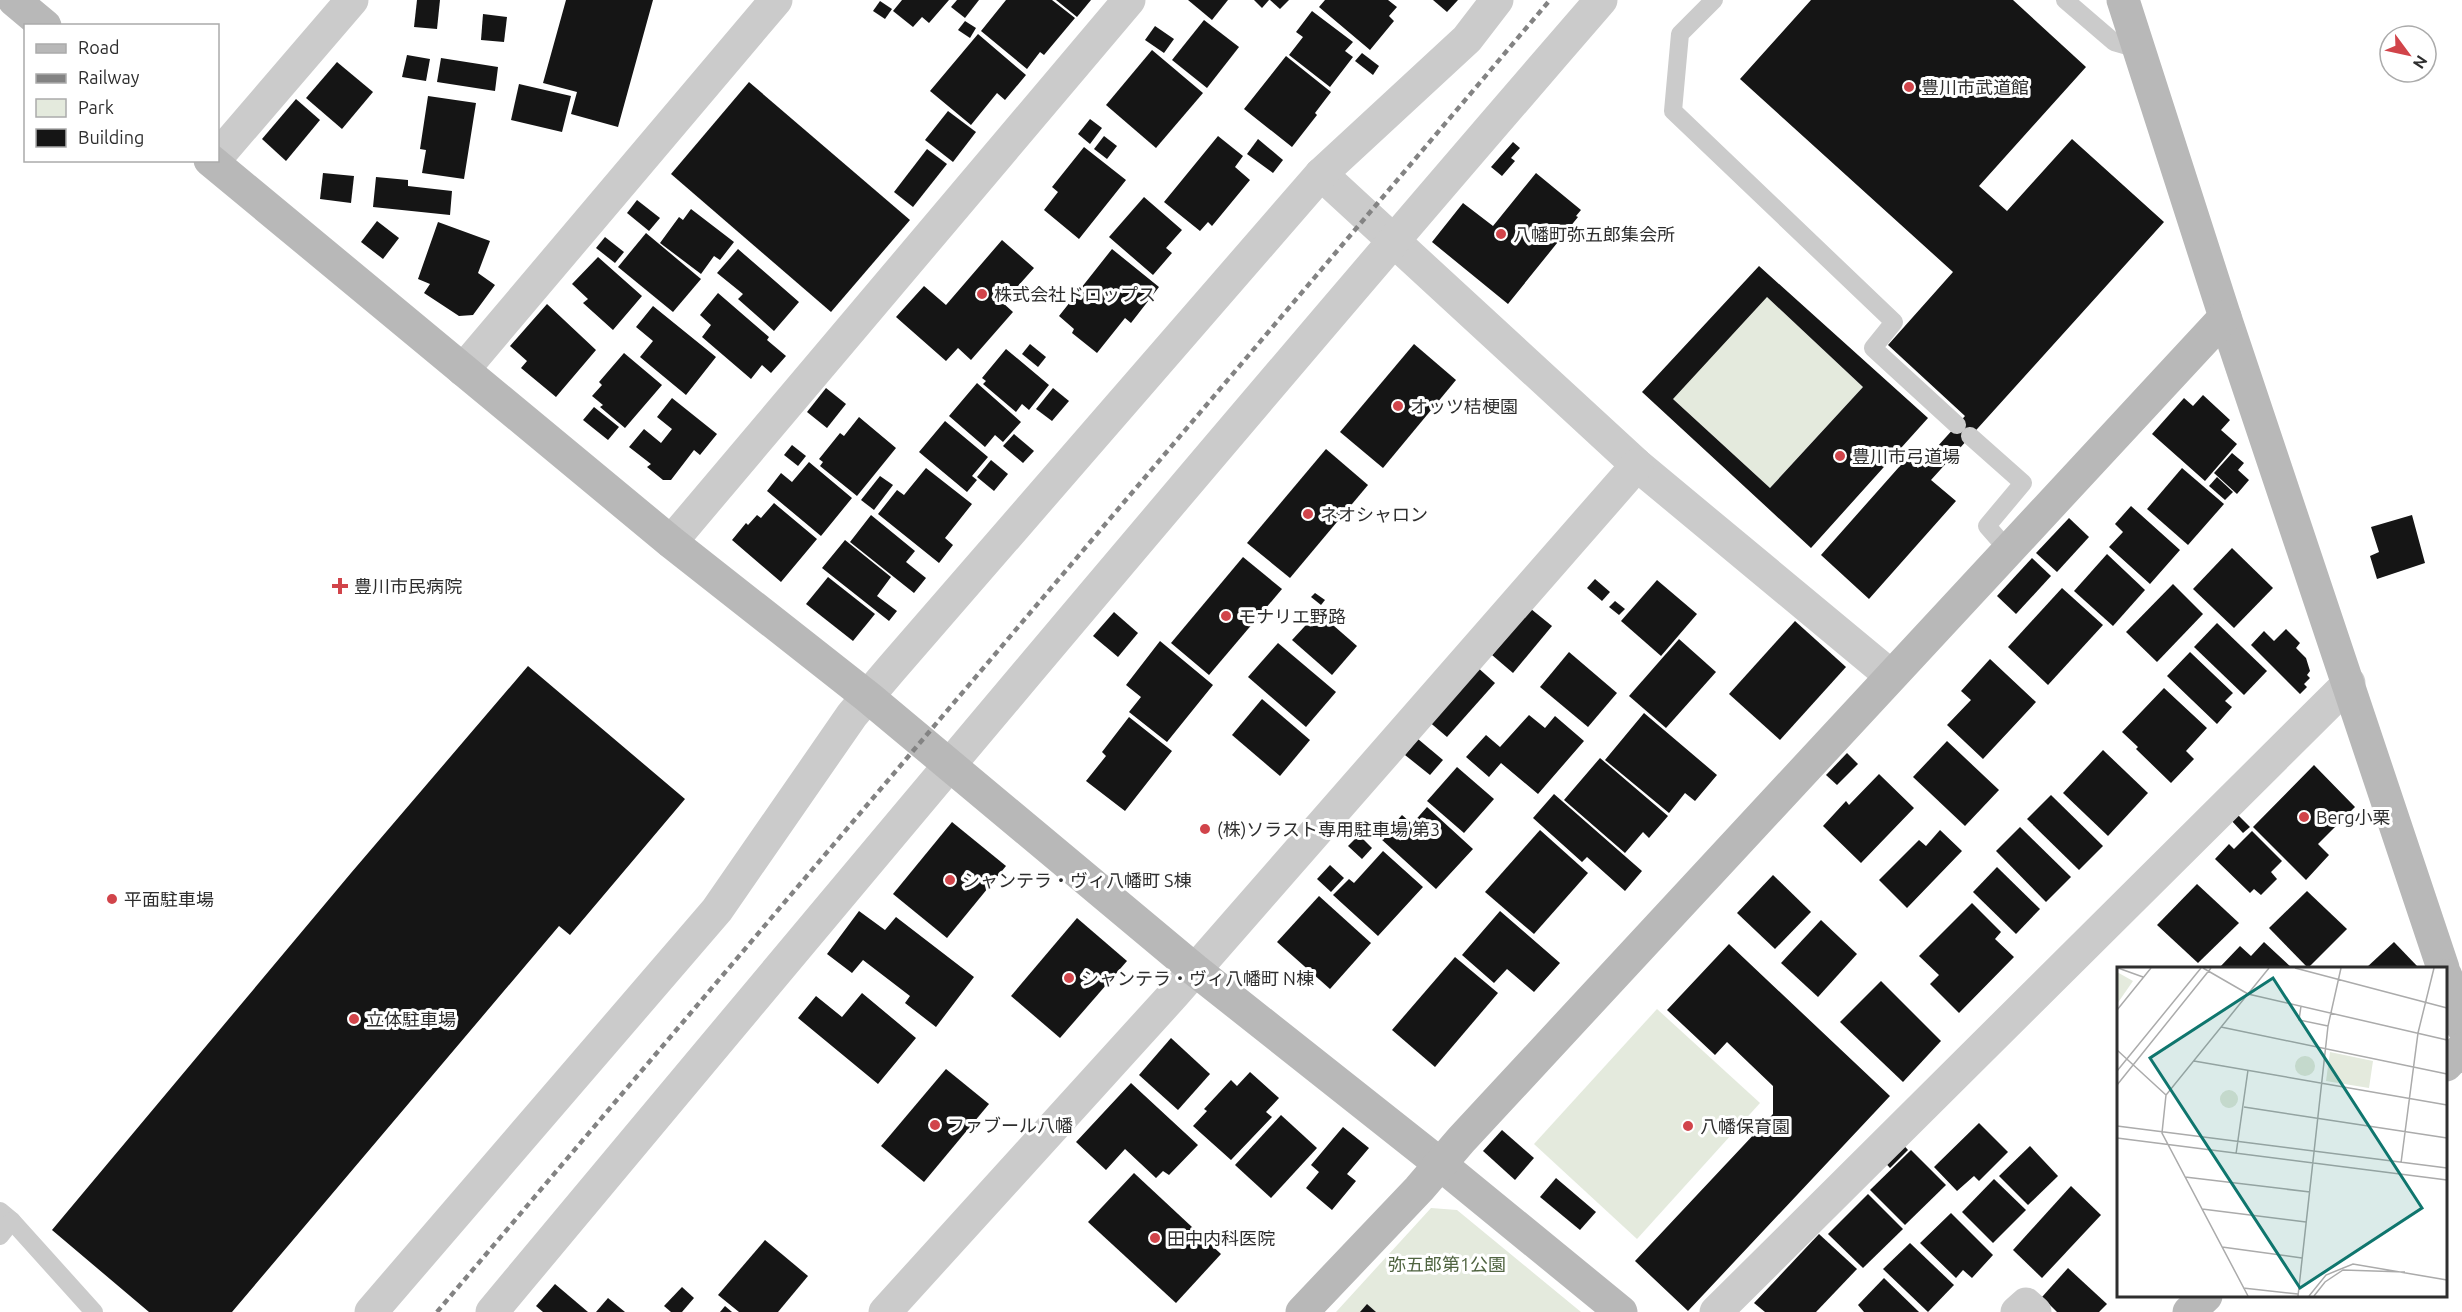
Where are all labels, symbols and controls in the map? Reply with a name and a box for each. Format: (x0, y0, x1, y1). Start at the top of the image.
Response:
legend (24, 24, 219, 162)
north arrow (2378, 24, 2438, 84)
text: Road (78, 37, 120, 57)
text: N (2410, 52, 2431, 72)
text: Railway (78, 67, 140, 87)
place label: 豊川市武道館 (1921, 77, 2029, 97)
marker: 豊川市武道館 (1902, 80, 1916, 94)
text: Park (78, 97, 114, 117)
text: Building (78, 127, 144, 147)
place label: 八幡町弥五郎集会所 (1513, 224, 1675, 244)
marker: 八幡町弥五郎集会所 (1494, 227, 1508, 241)
place label: 株式会社ドロップス (994, 284, 1156, 304)
marker: 株式会社ドロップス (975, 287, 989, 301)
place label: オッツ桔梗園 (1410, 396, 1518, 416)
marker: オッツ桔梗園 (1391, 399, 1405, 413)
place label: 豊川市弓道場 (1852, 446, 1960, 466)
marker: 豊川市弓道場 (1833, 449, 1847, 463)
place label: ネオシャロン (1320, 504, 1428, 524)
marker: ネオシャロン (1301, 507, 1315, 521)
place label: 豊川市民病院 (354, 576, 462, 596)
marker: 豊川市民病院 (331, 577, 349, 595)
place label: モナリエ野路 (1238, 606, 1346, 626)
marker: モナリエ野路 (1219, 609, 1233, 623)
place label: Berg小栗 (2316, 807, 2391, 827)
marker: Berg小栗 (2297, 810, 2311, 824)
place label: (株)ソラスト専用駐車場 第3 (1217, 819, 1440, 840)
marker: (株)ソラスト専用駐車場 第3 (1198, 822, 1212, 836)
place label: シャンテラ・ヴィ八幡町 S棟 (962, 870, 1192, 890)
marker: シャンテラ・ヴィ八幡町 S棟 (943, 873, 957, 887)
place label: 平面駐車場 (124, 889, 214, 909)
marker: 平面駐車場 (105, 892, 119, 906)
inset map (2117, 967, 2447, 1297)
place label: シャンテラ・ヴィ八幡町 N棟 (1081, 968, 1314, 988)
marker: シャンテラ・ヴィ八幡町 N棟 (1062, 971, 1076, 985)
place label: 立体駐車場 (366, 1009, 456, 1029)
marker: 立体駐車場 (347, 1012, 361, 1026)
place label: ファブール八幡 (947, 1115, 1073, 1135)
place label: 八幡保育園 (1700, 1116, 1790, 1136)
marker: ファブール八幡 (928, 1118, 942, 1132)
marker: 八幡保育園 (1681, 1119, 1695, 1133)
place label: 田中内科医院 (1167, 1228, 1275, 1248)
marker: 田中内科医院 (1148, 1231, 1162, 1245)
park label: 弥五郎第1公園 (1388, 1254, 1506, 1274)

